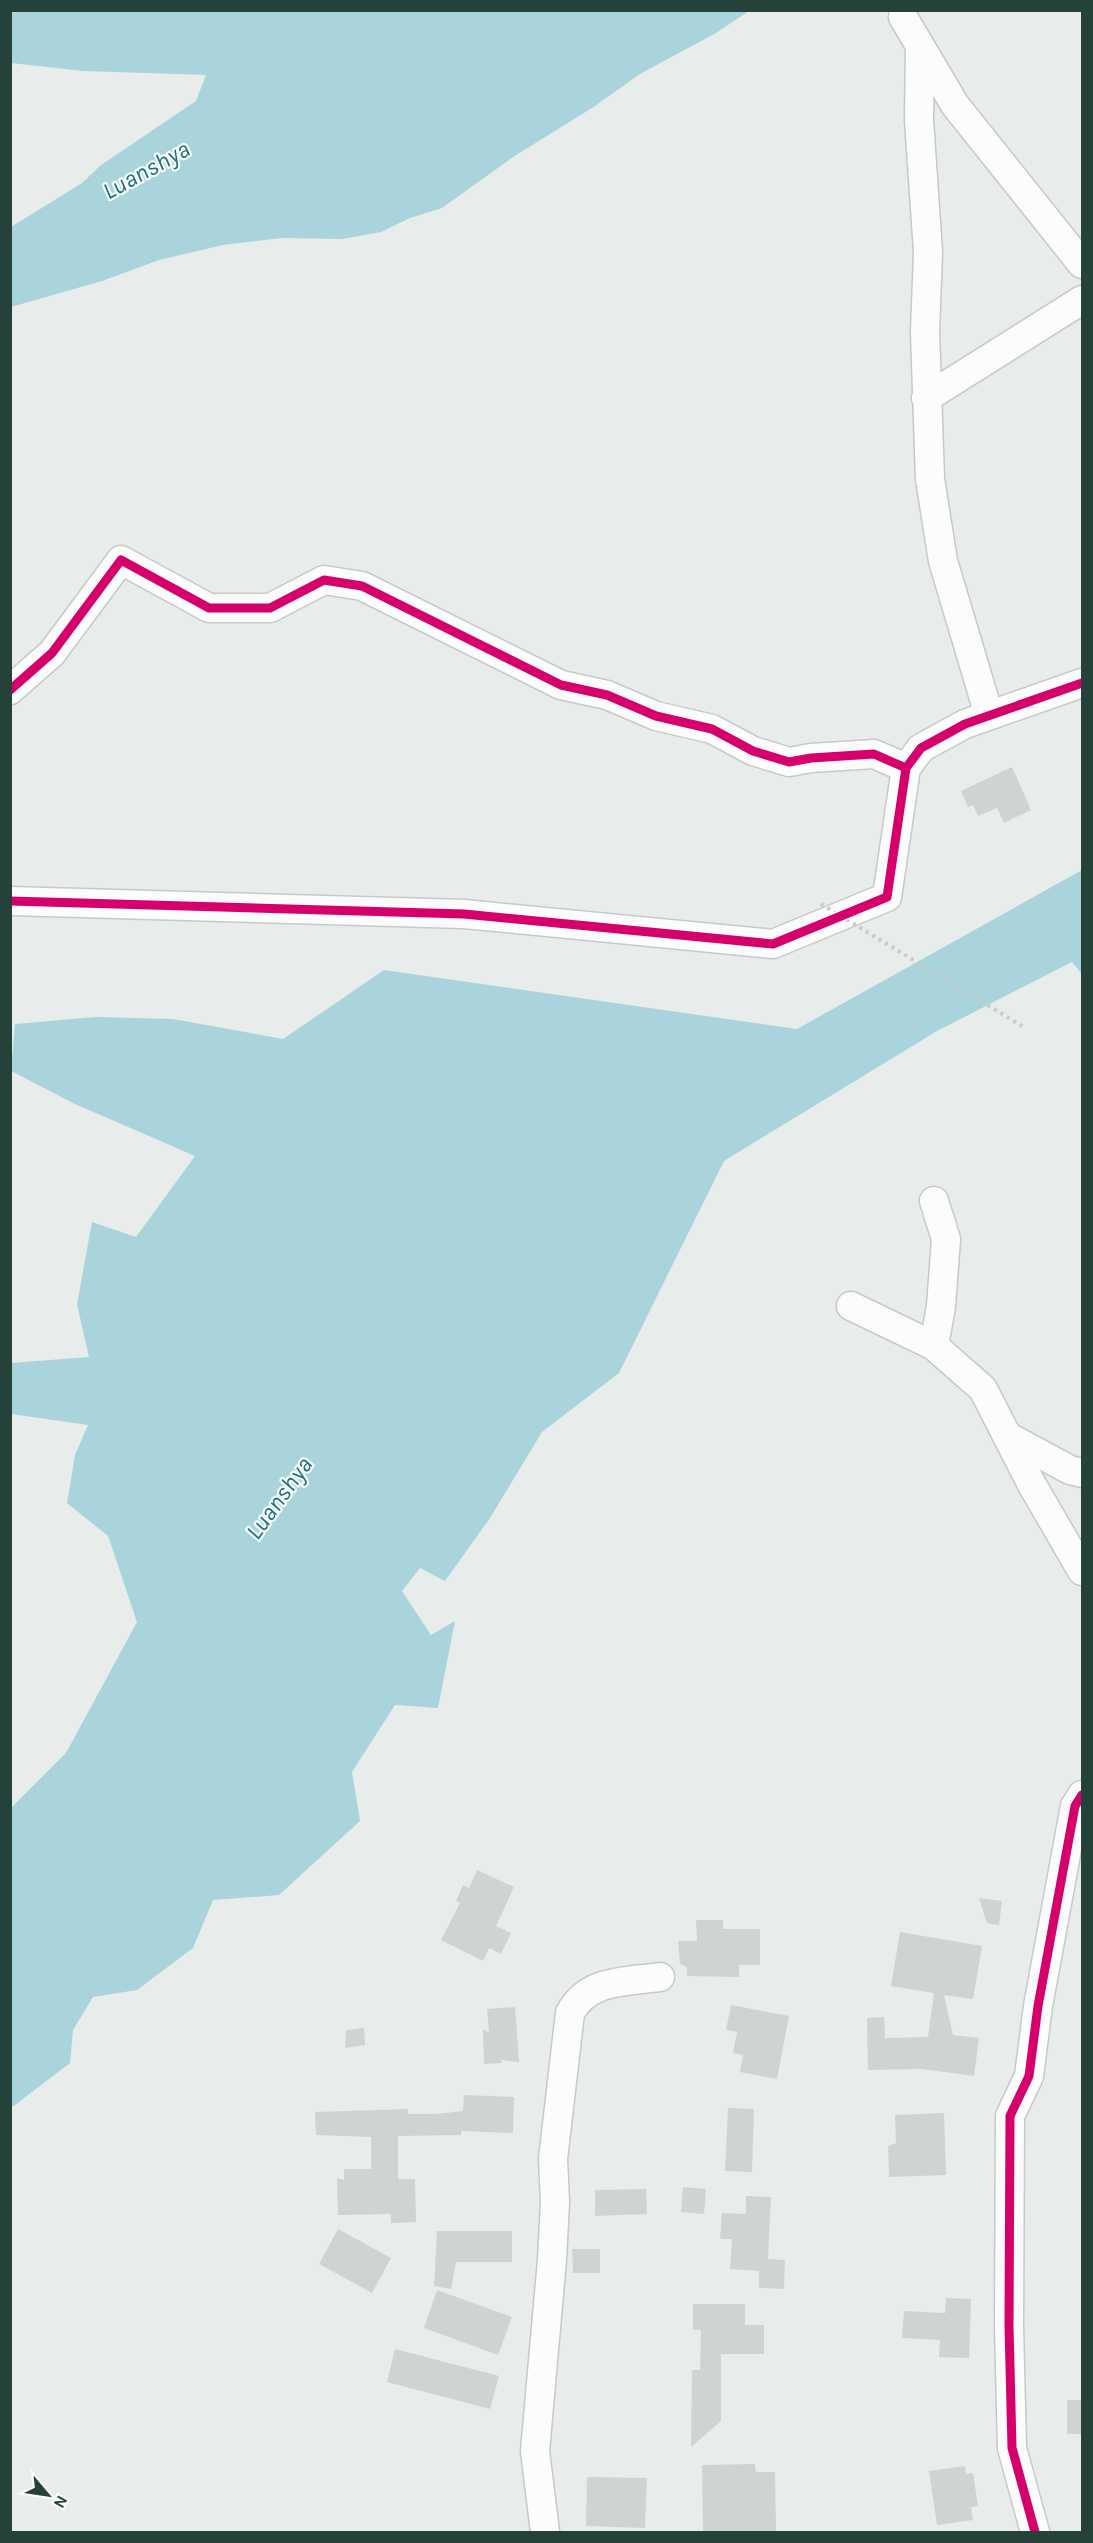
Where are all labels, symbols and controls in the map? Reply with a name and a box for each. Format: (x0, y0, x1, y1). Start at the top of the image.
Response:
water label: Luanshya (98, 135, 194, 205)
water label: Luanshya (240, 1451, 318, 1545)
north arrow (18, 2465, 78, 2525)
text: N (50, 2492, 72, 2512)

